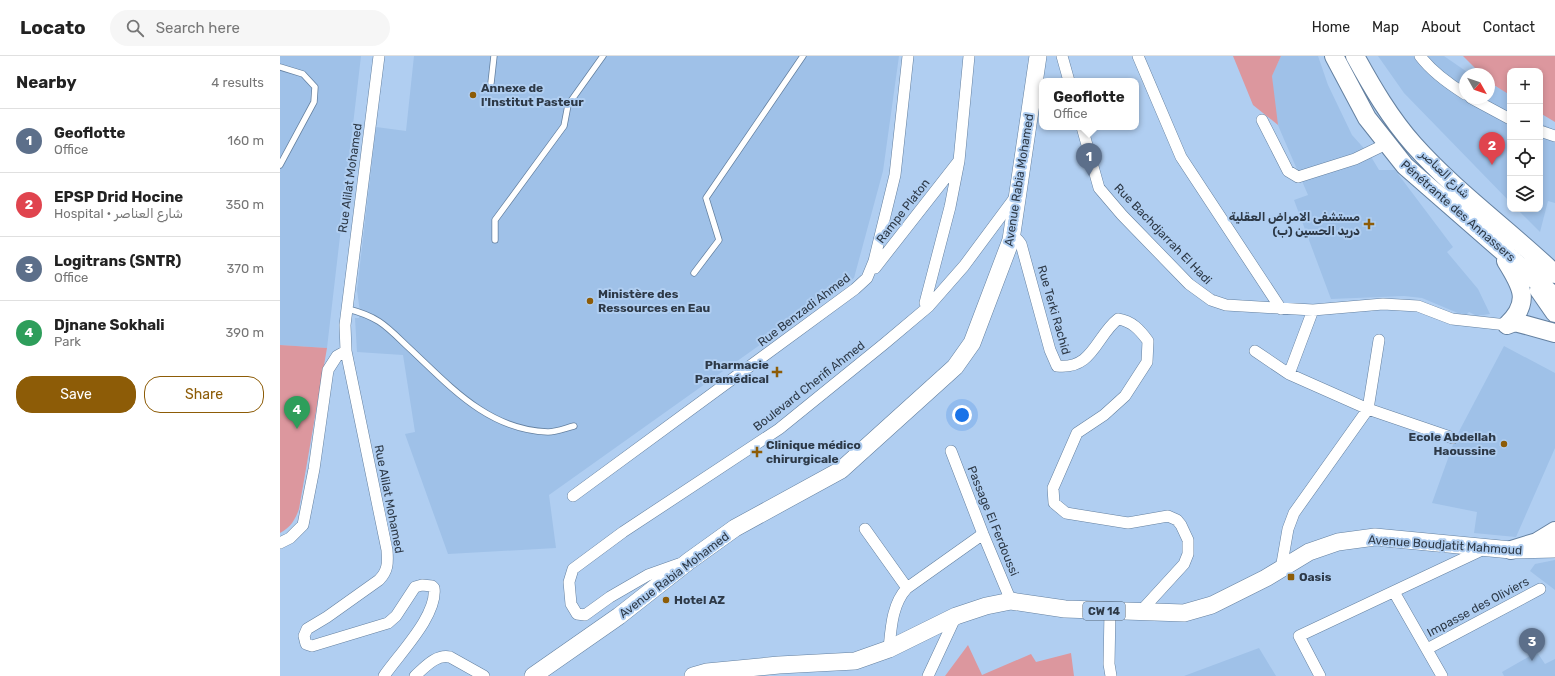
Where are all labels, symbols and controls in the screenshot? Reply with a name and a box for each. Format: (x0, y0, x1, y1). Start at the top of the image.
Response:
search box (110, 10, 390, 46)
text: Locato (20, 16, 86, 39)
icon: search (124, 17, 146, 39)
text: Search here (156, 19, 240, 37)
text: Home (1312, 19, 1350, 36)
text: Map (1372, 19, 1399, 36)
text: About (1421, 19, 1461, 36)
text: Contact (1483, 19, 1535, 36)
north arrow (1459, 68, 1495, 104)
map controls (1507, 68, 1543, 212)
button: + (1507, 68, 1543, 104)
text: Nearby (16, 72, 77, 92)
text: 4 results (211, 75, 264, 90)
popup (1039, 78, 1139, 130)
place label: Annexe de l'Institut Pasteur (481, 81, 584, 109)
text: Geoflotte (1053, 88, 1125, 106)
marker: Annexe de l'Institut Pasteur (468, 90, 478, 100)
button: − (1507, 104, 1543, 140)
text: Office (1053, 106, 1088, 121)
street label: Avenue Rabia Mohamed (1002, 113, 1036, 247)
street label: Rue Alilat Mohamed (335, 122, 365, 234)
text: Geoflotte (54, 124, 125, 142)
pin: 2 (1479, 132, 1505, 165)
text: 1 (26, 133, 32, 148)
text: 160 m (228, 133, 264, 148)
button: locate (1507, 140, 1543, 176)
text: Office (54, 142, 88, 157)
pin: 1 (1076, 143, 1102, 176)
street label: شارع العناصر (1415, 146, 1473, 203)
street label: Pénétrante des Annassers (1398, 157, 1518, 265)
street label: Rampe Platon (873, 176, 933, 246)
button: layers (1507, 176, 1543, 212)
street label: Rue Bachdjarrah El Hadi (1111, 181, 1215, 287)
text: EPSP Drid Hocine (54, 188, 183, 206)
text: 2 (25, 197, 33, 212)
text: 350 m (225, 197, 264, 212)
text: Hospital · شارع العناصر (54, 206, 183, 221)
place label: مستشفى الامراض العقلية دريد الحسين (ب) (1229, 210, 1360, 238)
marker: مستشفى الامراض العقلية دريد الحسين (ب) (1363, 218, 1375, 230)
text: Logitrans (SNTR) (54, 252, 181, 270)
text: 3 (25, 261, 33, 276)
text: 370 m (227, 261, 264, 276)
street label: Rue Terki Rachid (1035, 264, 1073, 356)
text: Office (54, 270, 88, 285)
street label: Rue Benzadi Ahmed (755, 271, 853, 349)
place label: Ministère des Ressources en Eau (598, 287, 710, 315)
marker: Ministère des Ressources en Eau (585, 296, 595, 306)
text: Djnane Sokhali (54, 316, 165, 334)
text: 4 (25, 325, 33, 340)
text: 390 m (225, 325, 264, 340)
text: Park (54, 334, 81, 349)
street label: Boulevard Cherifi Ahmed (750, 338, 868, 434)
place label: Pharmacie Paramédical (695, 358, 769, 386)
marker: Pharmacie Paramédical (772, 367, 782, 377)
button: Save (16, 376, 136, 413)
button: Share (144, 376, 264, 413)
pin: 4 (284, 396, 310, 429)
your location (952, 405, 972, 425)
place label: Ecole Abdellah Haoussine (1409, 430, 1496, 458)
place label: Clinique médico chirurgicale (766, 438, 861, 466)
marker: Ecole Abdellah Haoussine (1499, 439, 1509, 449)
street label: Rue Alilat Mohamed (372, 444, 406, 554)
marker: Clinique médico chirurgicale (751, 446, 763, 458)
street label: Passage El Ferdoussi (965, 464, 1022, 578)
street label: Avenue Rabia Mohamed (616, 529, 732, 621)
street label: Avenue Boudjatit Mahmoud (1367, 533, 1523, 557)
place label: Oasis (1299, 570, 1332, 584)
marker: Oasis (1286, 572, 1296, 582)
street label: Impasse des Oliviers (1425, 574, 1531, 640)
place label: Hotel AZ (674, 593, 725, 607)
marker: Hotel AZ (661, 595, 671, 605)
road number: CW 14 (1083, 602, 1125, 620)
pin: 3 (1519, 628, 1545, 661)

